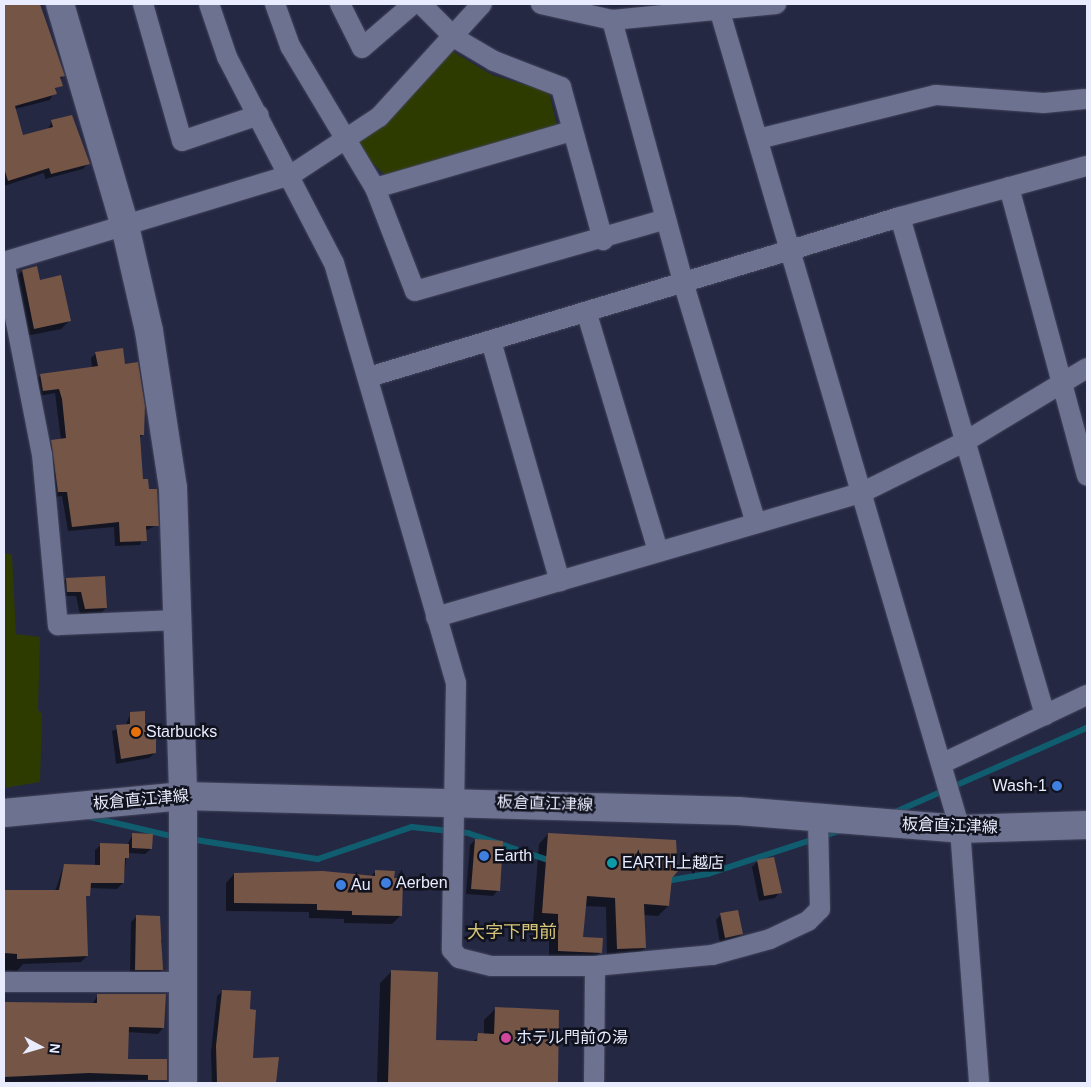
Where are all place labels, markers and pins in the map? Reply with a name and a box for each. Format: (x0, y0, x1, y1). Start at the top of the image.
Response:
place label: Starbucks (146, 722, 217, 742)
marker: Starbucks (130, 726, 142, 738)
place label: Wash-1 (992, 776, 1047, 796)
marker: Wash-1 (1051, 780, 1063, 792)
place label: Earth (494, 846, 532, 866)
marker: Earth (478, 850, 490, 862)
place label: EARTH上越店 (622, 853, 724, 873)
marker: EARTH上越店 (606, 857, 618, 869)
place label: Aerben (396, 873, 448, 893)
place label: Au (351, 875, 371, 895)
marker: Aerben (380, 877, 392, 889)
marker: Au (335, 879, 347, 891)
place label: ホテル門前の湯 (516, 1028, 628, 1048)
marker: ホテル門前の湯 (500, 1032, 512, 1044)

